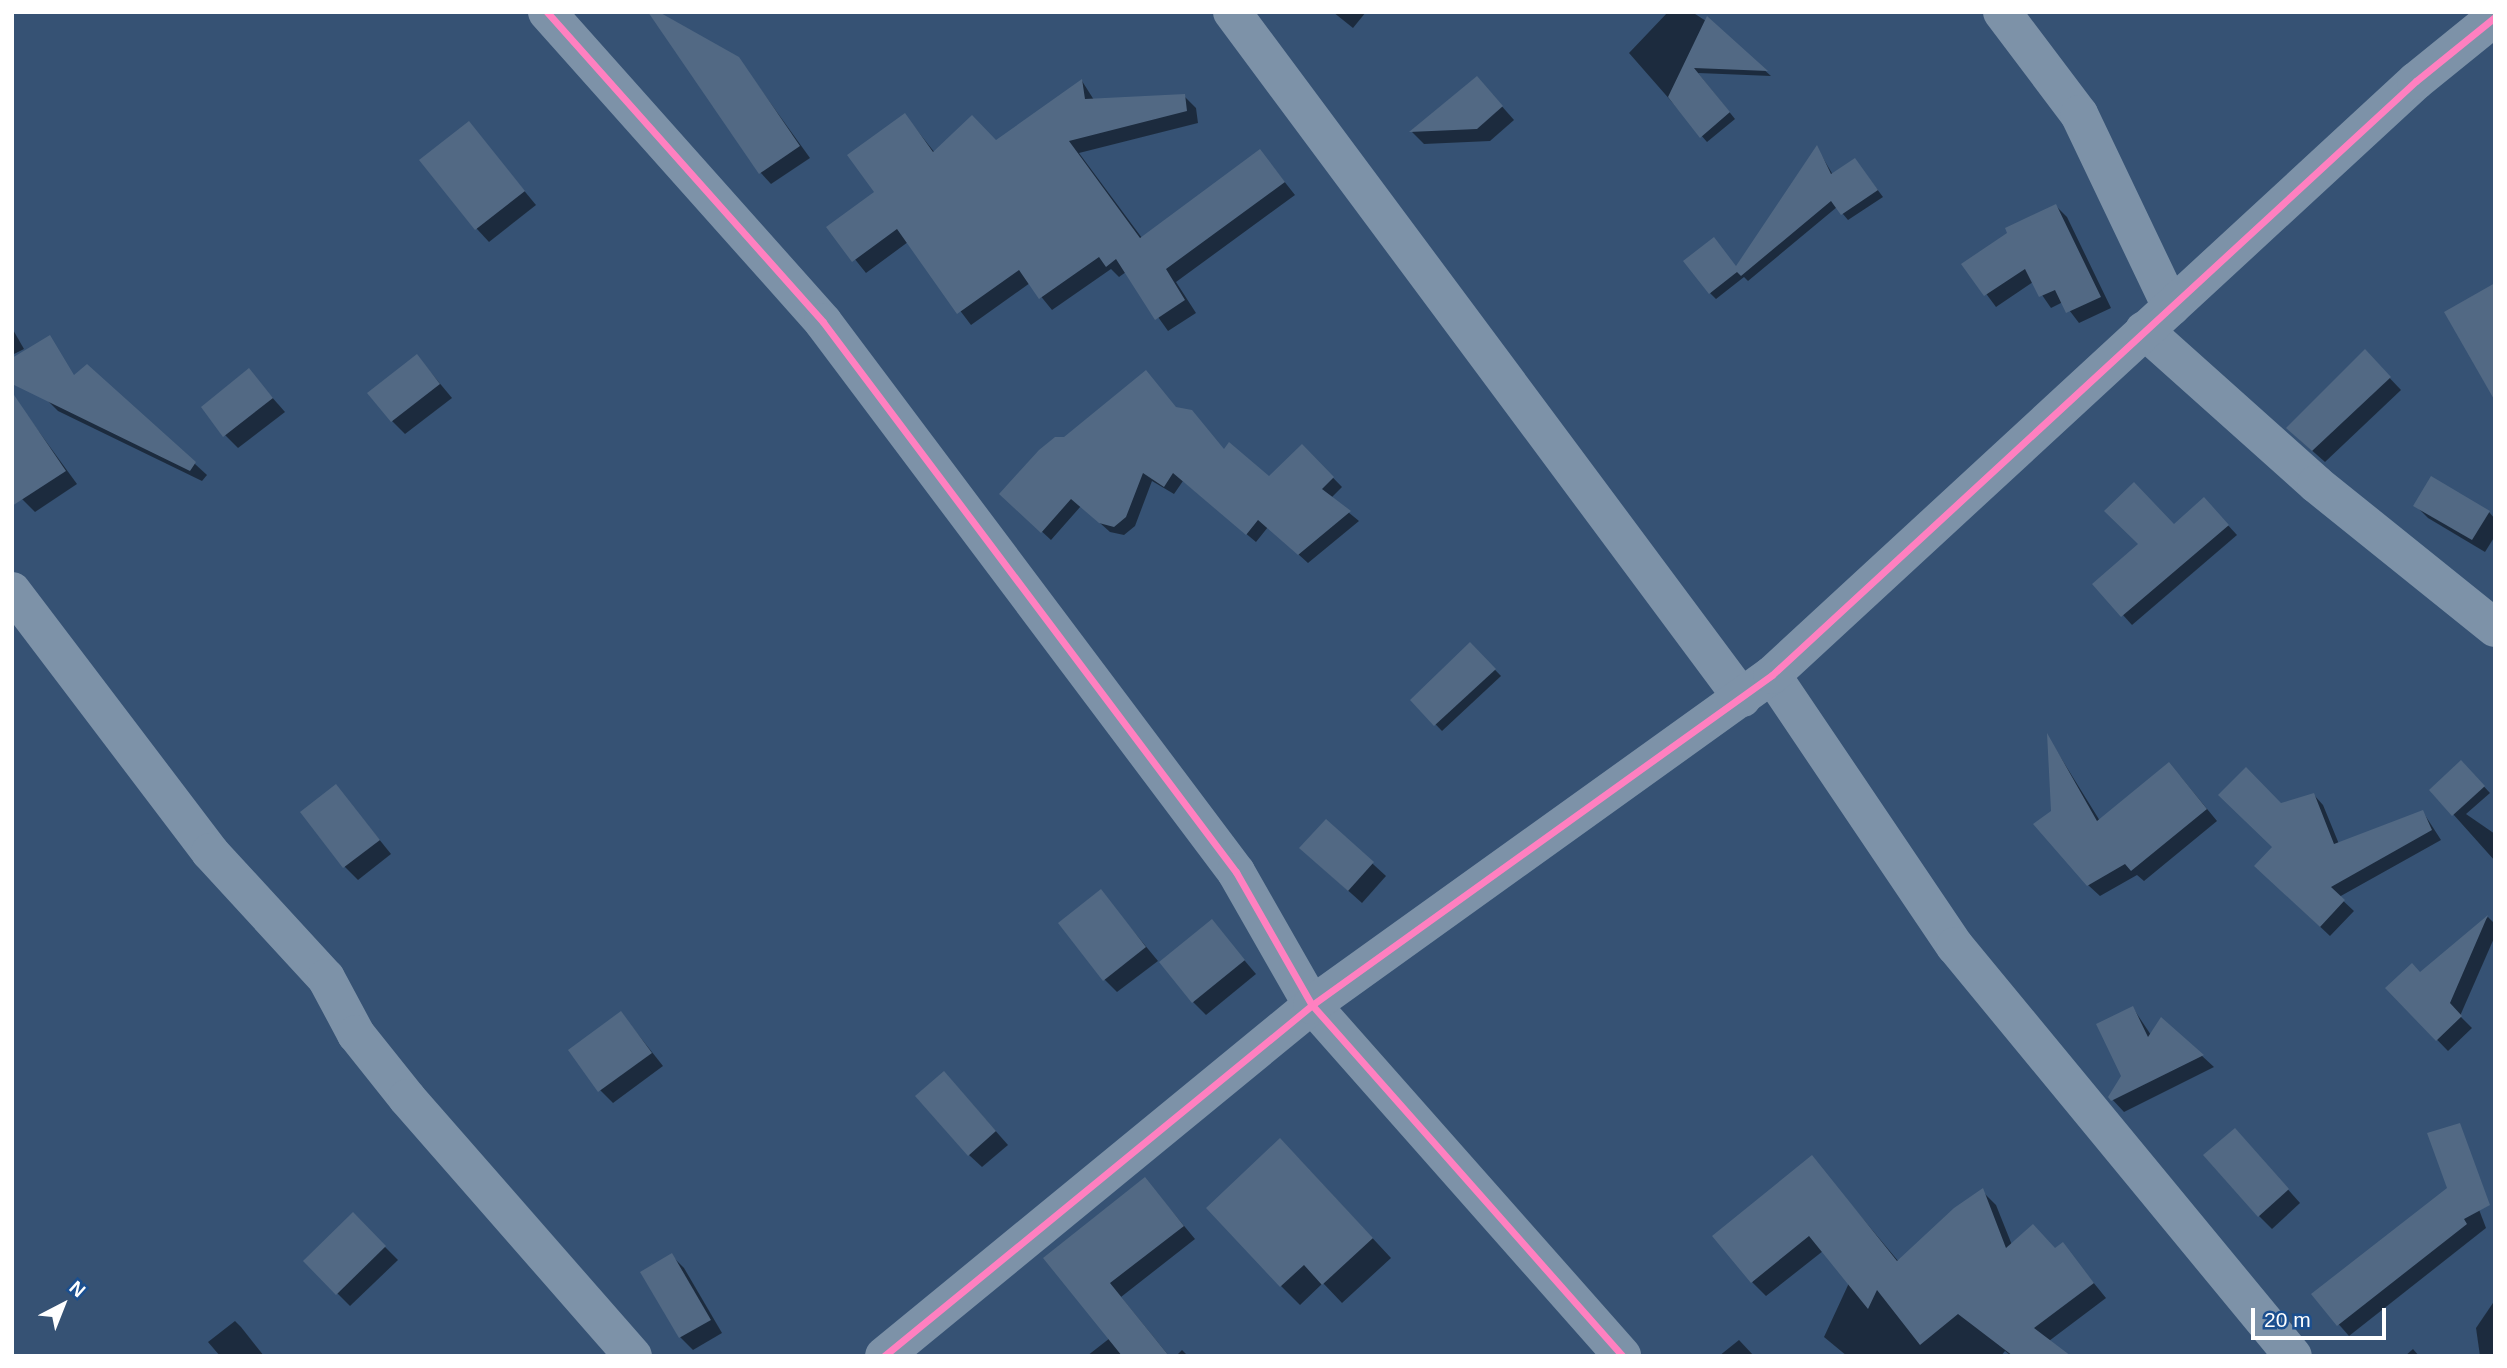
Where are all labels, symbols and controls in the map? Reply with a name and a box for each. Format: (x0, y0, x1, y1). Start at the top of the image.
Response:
north arrow (28, 1270, 98, 1340)
text: N (65, 1277, 90, 1301)
scale bar (2255, 1294, 2390, 1338)
text: 20 m (2264, 1308, 2311, 1331)

